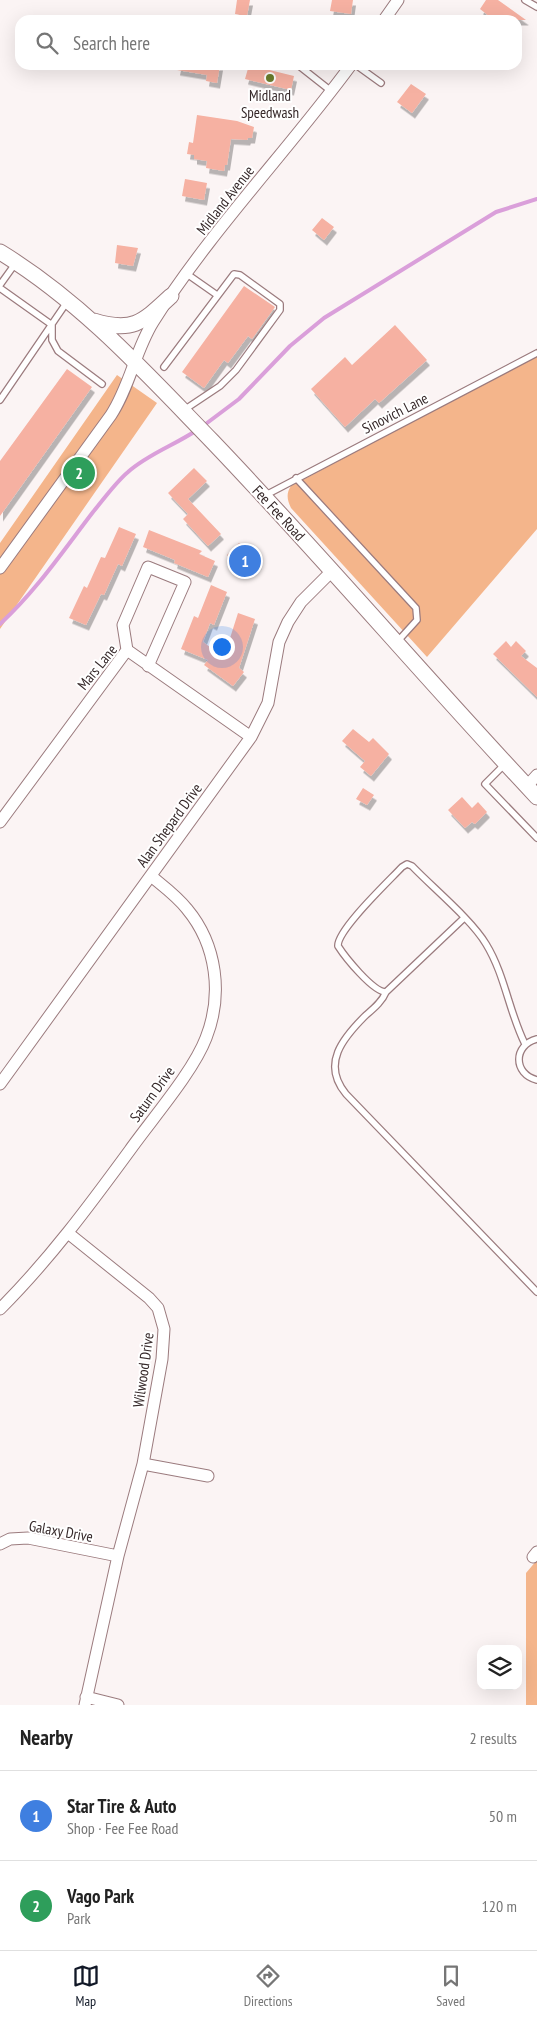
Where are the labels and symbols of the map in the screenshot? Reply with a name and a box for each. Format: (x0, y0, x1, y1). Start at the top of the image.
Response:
marker: Midland Speedwash (264, 72, 276, 84)
place label: Midland Speedwash (241, 86, 299, 122)
street label: Midland Avenue (192, 162, 258, 238)
street label: Sinovich Lane (359, 388, 431, 438)
pin: 2 (63, 454, 95, 492)
street label: Fee Fee Road (249, 481, 309, 545)
pin: 1 (229, 542, 261, 580)
your location (209, 634, 235, 660)
street label: Mars Lane (73, 641, 121, 693)
street label: Alan Shepard Drive (132, 779, 206, 871)
street label: Saturn Drive (125, 1062, 179, 1126)
street label: Wilwood Drive (128, 1331, 158, 1409)
street label: Galaxy Drive (27, 1516, 95, 1546)

